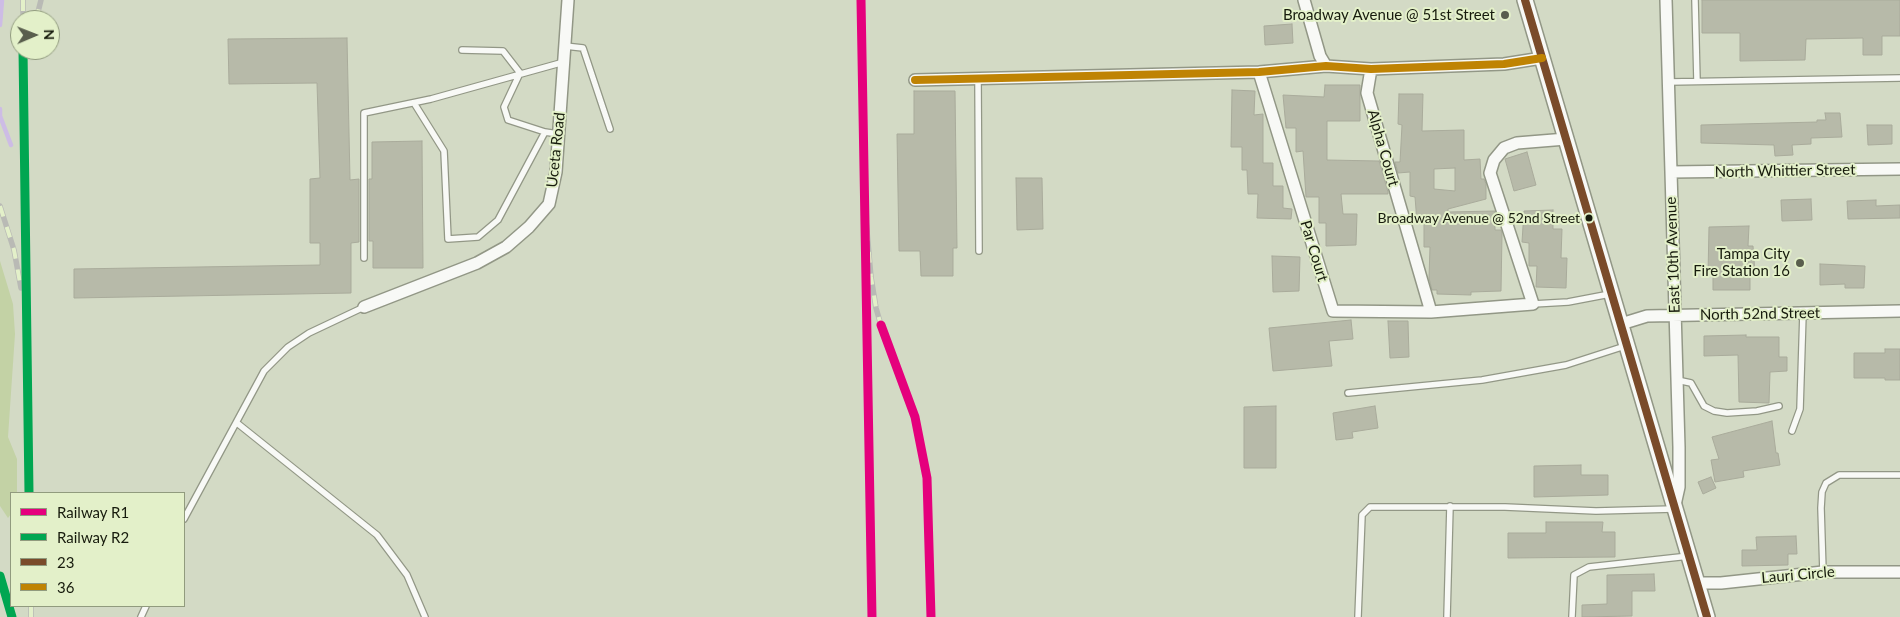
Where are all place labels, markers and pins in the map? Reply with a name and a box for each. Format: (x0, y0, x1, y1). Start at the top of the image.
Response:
place label: Broadway Avenue @ 51st Street (1283, 6, 1495, 24)
marker: Broadway Avenue @ 51st Street (1499, 9, 1511, 21)
place label: Broadway Avenue @ 52nd Street (1377, 210, 1580, 226)
marker: Broadway Avenue @ 52nd Street (1584, 213, 1594, 223)
place label: Tampa City Fire Station 16 (1693, 245, 1790, 280)
marker: Tampa City Fire Station 16 (1794, 257, 1806, 269)

